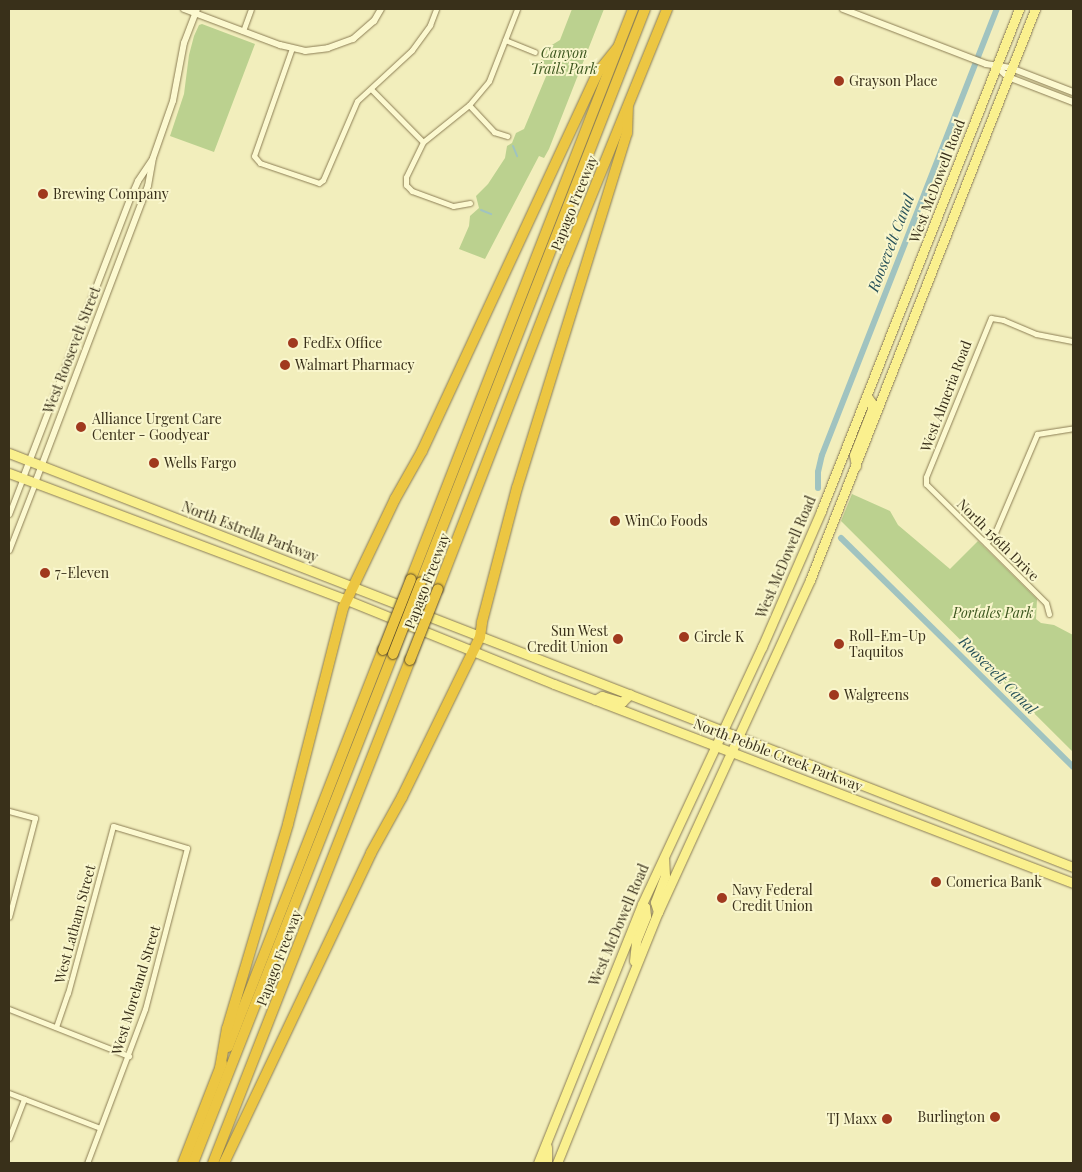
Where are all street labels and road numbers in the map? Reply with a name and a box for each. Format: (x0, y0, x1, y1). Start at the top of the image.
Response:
street label: West McDowell Road (906, 117, 968, 245)
street label: Papago Freeway (547, 153, 601, 253)
street label: West Roosevelt Street (40, 284, 104, 416)
street label: West Almeria Road (917, 338, 975, 454)
street label: West McDowell Road (753, 493, 819, 621)
street label: North 156th Drive (953, 495, 1043, 585)
street label: North Estrella Parkway (179, 498, 321, 566)
street label: Papago Freeway (401, 531, 453, 631)
street label: North Pebble Creek Parkway (691, 715, 865, 795)
street label: West McDowell Road (586, 861, 652, 989)
street label: West Latham Street (51, 863, 99, 985)
street label: Papago Freeway (253, 908, 305, 1008)
street label: West Moreland Street (108, 923, 164, 1057)

